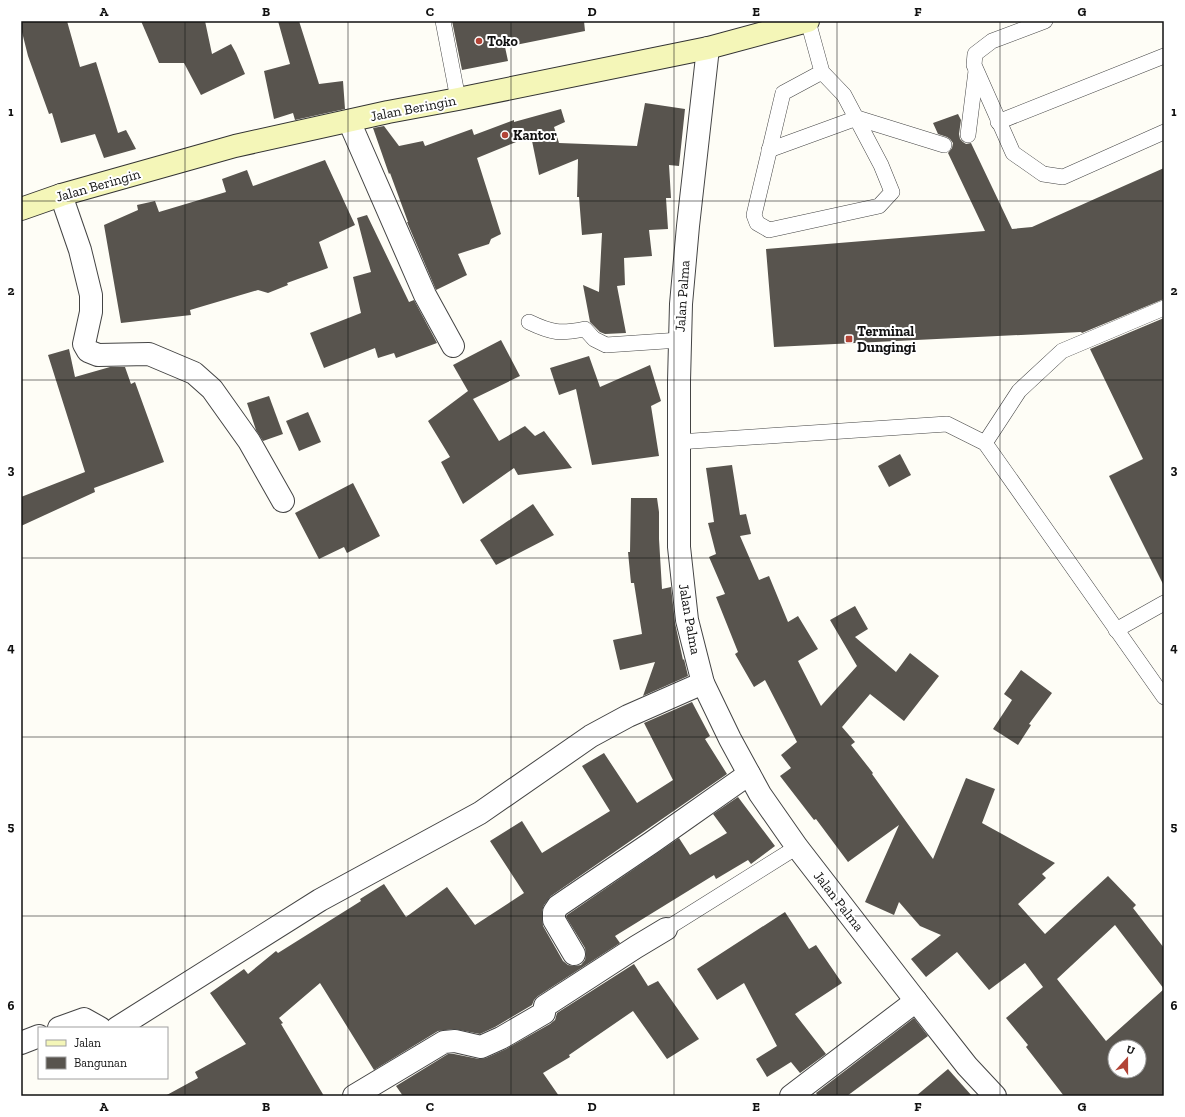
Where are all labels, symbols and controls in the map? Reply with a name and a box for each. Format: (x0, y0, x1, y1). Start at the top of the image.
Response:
text: A (100, 4, 109, 19)
text: B (262, 4, 270, 19)
text: C (426, 4, 434, 19)
text: D (587, 4, 597, 19)
text: E (752, 4, 760, 19)
text: F (914, 4, 922, 19)
text: G (1078, 4, 1087, 19)
place label: Toko (487, 33, 518, 50)
marker: Toko (474, 36, 484, 46)
street label: Jalan Beringin (369, 92, 457, 125)
text: 1 (8, 104, 14, 119)
text: 1 (1171, 104, 1177, 119)
place label: Kantor (513, 127, 557, 144)
marker: Kantor (500, 130, 510, 140)
street label: Jalan Beringin (54, 165, 142, 206)
street label: Jalan Palma (672, 259, 693, 332)
text: 2 (8, 283, 15, 298)
text: 2 (1171, 283, 1178, 298)
place label: Terminal Dungingi (857, 323, 916, 356)
marker: Terminal Dungingi (844, 334, 854, 344)
text: 3 (8, 462, 15, 477)
text: 3 (1171, 462, 1178, 477)
street label: Jalan Palma (675, 582, 704, 656)
text: 4 (7, 640, 15, 655)
text: 4 (1170, 640, 1178, 655)
text: 5 (8, 819, 15, 834)
text: 5 (1171, 819, 1178, 834)
street label: Jalan Palma (810, 868, 868, 935)
text: 6 (8, 998, 15, 1013)
text: 6 (1171, 998, 1178, 1013)
legend (38, 1027, 168, 1079)
text: Jalan (74, 1036, 101, 1050)
north arrow (1107, 1039, 1147, 1079)
text: U (1124, 1043, 1137, 1058)
text: Bangunan (74, 1056, 127, 1070)
text: A (100, 1099, 109, 1114)
text: B (262, 1099, 270, 1114)
text: C (426, 1099, 434, 1114)
text: D (587, 1099, 597, 1114)
text: E (752, 1099, 760, 1114)
text: F (914, 1099, 922, 1114)
text: G (1078, 1099, 1087, 1114)

